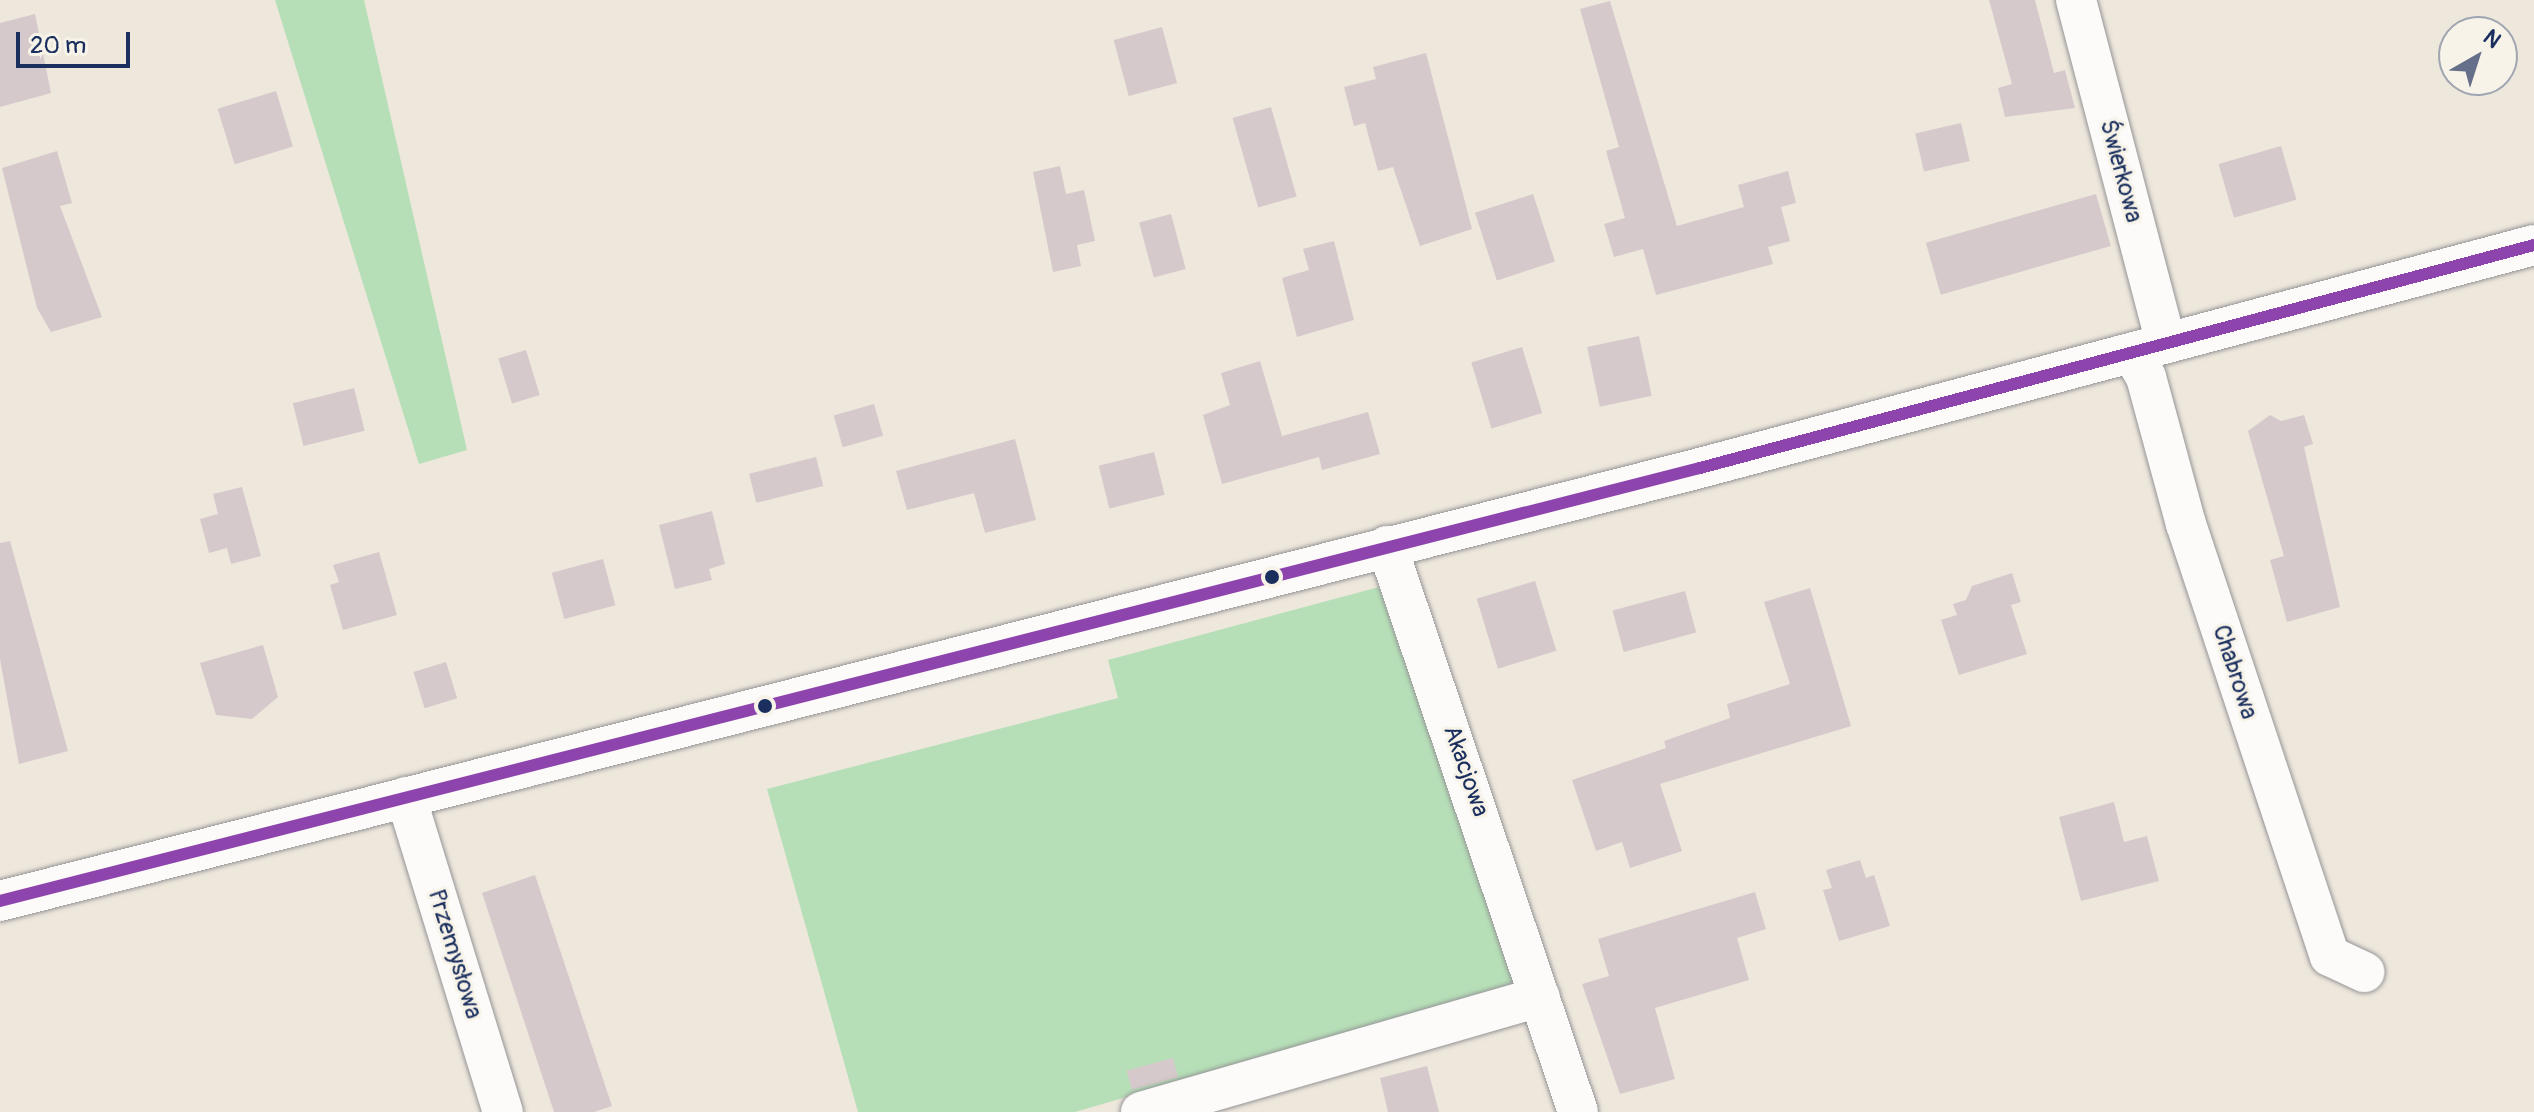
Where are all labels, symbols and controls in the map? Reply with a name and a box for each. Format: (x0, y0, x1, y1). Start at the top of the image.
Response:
scale bar (20, 16, 134, 66)
north arrow (2438, 16, 2518, 96)
text: N (2477, 23, 2506, 54)
text: 20 m (30, 31, 86, 60)
street label: Świerkowa (2093, 117, 2149, 225)
unlabelled marker (1264, 569, 1280, 585)
street label: Chabrowa (2206, 621, 2264, 723)
unlabelled marker (757, 698, 773, 714)
street label: Akacjowa (1437, 722, 1495, 820)
street label: Przemysłowa (422, 886, 488, 1022)

